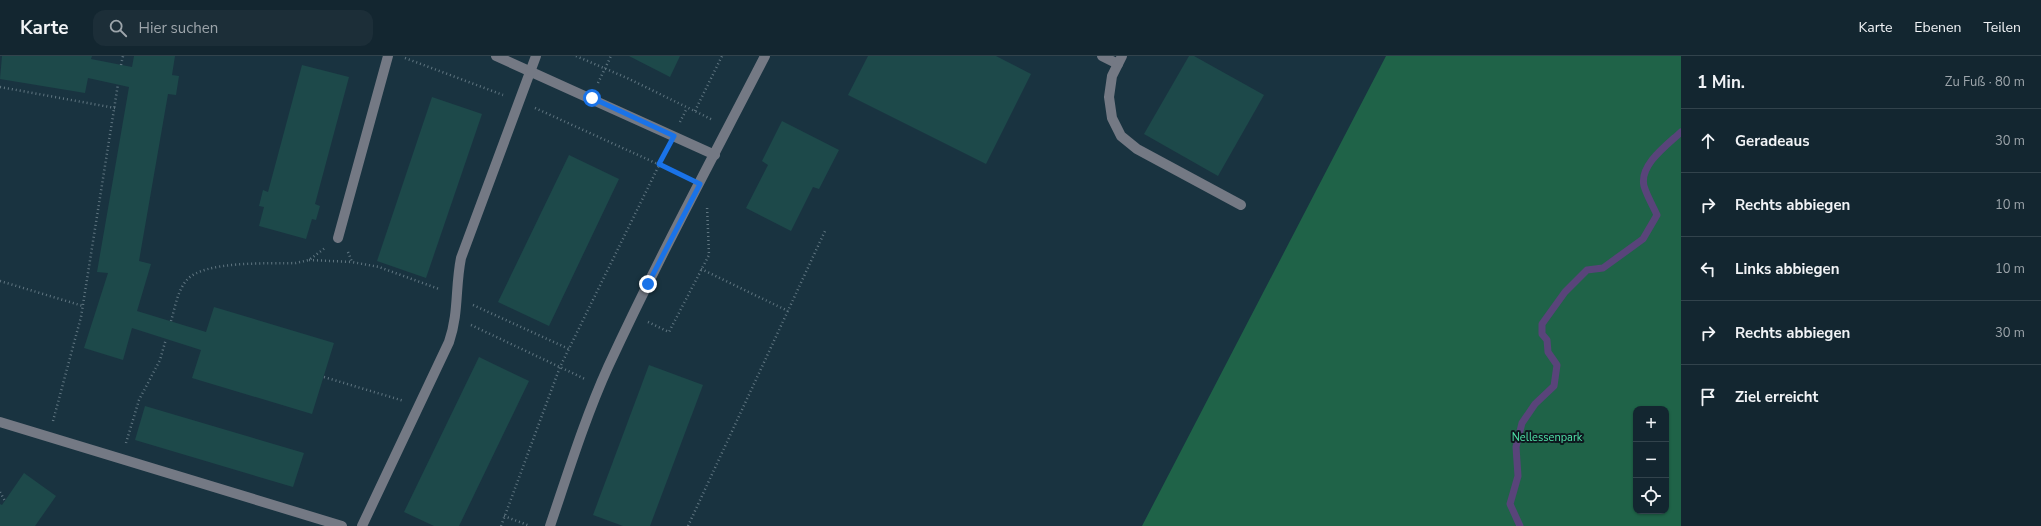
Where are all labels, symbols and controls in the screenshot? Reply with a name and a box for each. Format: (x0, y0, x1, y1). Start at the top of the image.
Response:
search box (93, 10, 373, 46)
text: Karte (20, 15, 69, 41)
icon: search (107, 17, 129, 39)
text: Hier suchen (139, 18, 218, 38)
text: Karte (1859, 18, 1892, 37)
text: Ebenen (1914, 18, 1961, 37)
text: Teilen (1983, 18, 2021, 37)
text: 1 Min. (1697, 71, 1745, 94)
text: Zu Fuß · 80 m (1945, 73, 2025, 91)
route start (583, 89, 601, 107)
icon: ahead (1697, 130, 1719, 152)
text: Geradeaus (1735, 131, 1810, 151)
text: 30 m (1995, 132, 2025, 150)
icon: right (1697, 194, 1719, 216)
text: Rechts abbiegen (1735, 195, 1850, 215)
text: 10 m (1995, 196, 2025, 214)
icon: left (1697, 258, 1719, 280)
text: Links abbiegen (1735, 259, 1839, 279)
text: 10 m (1995, 260, 2025, 278)
route end (639, 275, 657, 293)
icon: right (1697, 322, 1719, 344)
text: Rechts abbiegen (1735, 323, 1850, 343)
text: 30 m (1995, 324, 2025, 342)
icon: arrive (1697, 386, 1719, 408)
text: Ziel erreicht (1735, 387, 1818, 407)
map controls (1633, 406, 1669, 514)
button: + (1633, 406, 1669, 442)
park label: Nellessenpark (1512, 430, 1583, 445)
button: − (1633, 442, 1669, 478)
button: locate (1633, 478, 1669, 514)

